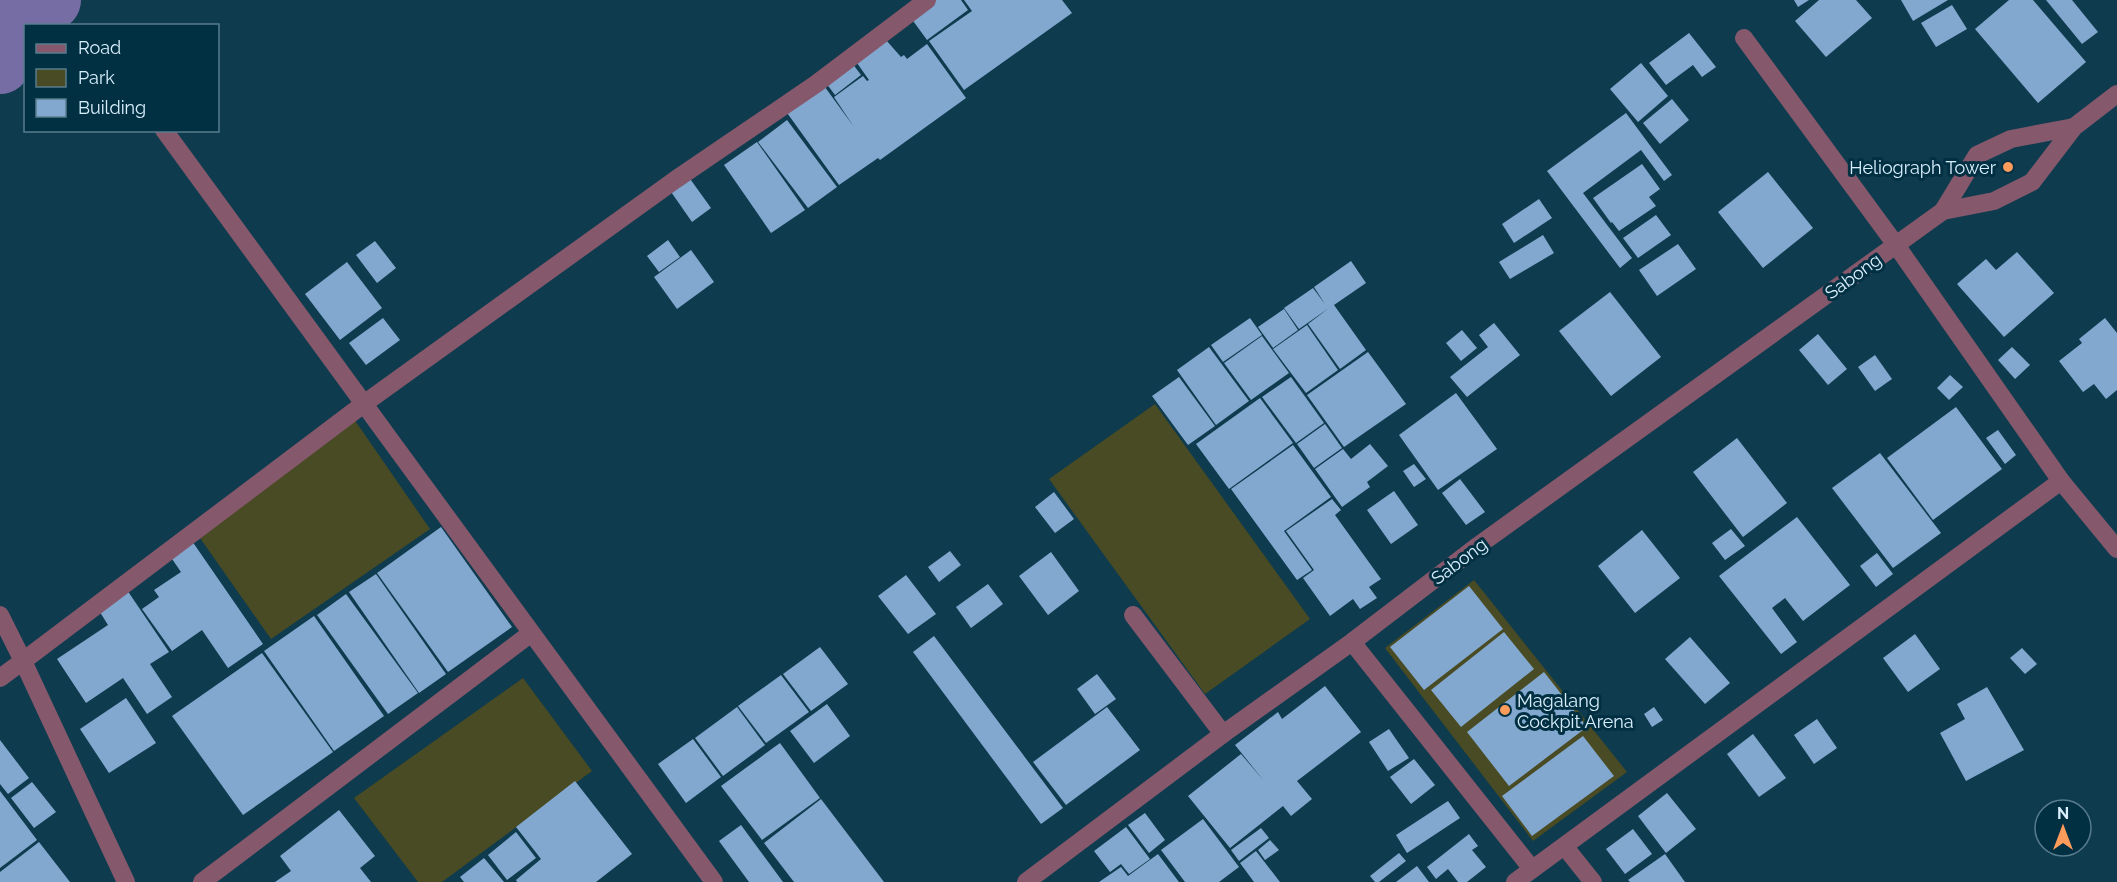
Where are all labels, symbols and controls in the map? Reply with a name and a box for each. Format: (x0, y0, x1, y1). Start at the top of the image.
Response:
legend (24, 24, 219, 132)
text: Road (78, 37, 121, 58)
text: Park (78, 67, 115, 88)
text: Building (78, 97, 146, 118)
place label: Heliograph Tower (1849, 157, 1997, 178)
marker: Heliograph Tower (2001, 160, 2015, 174)
street label: Sabong (1821, 249, 1885, 303)
street label: Sabong (1427, 533, 1491, 589)
place label: Magalang Cockpit Arena (1517, 690, 1634, 732)
marker: Magalang Cockpit Arena (1498, 703, 1512, 717)
north arrow (2033, 798, 2093, 858)
text: N (2057, 804, 2069, 823)

